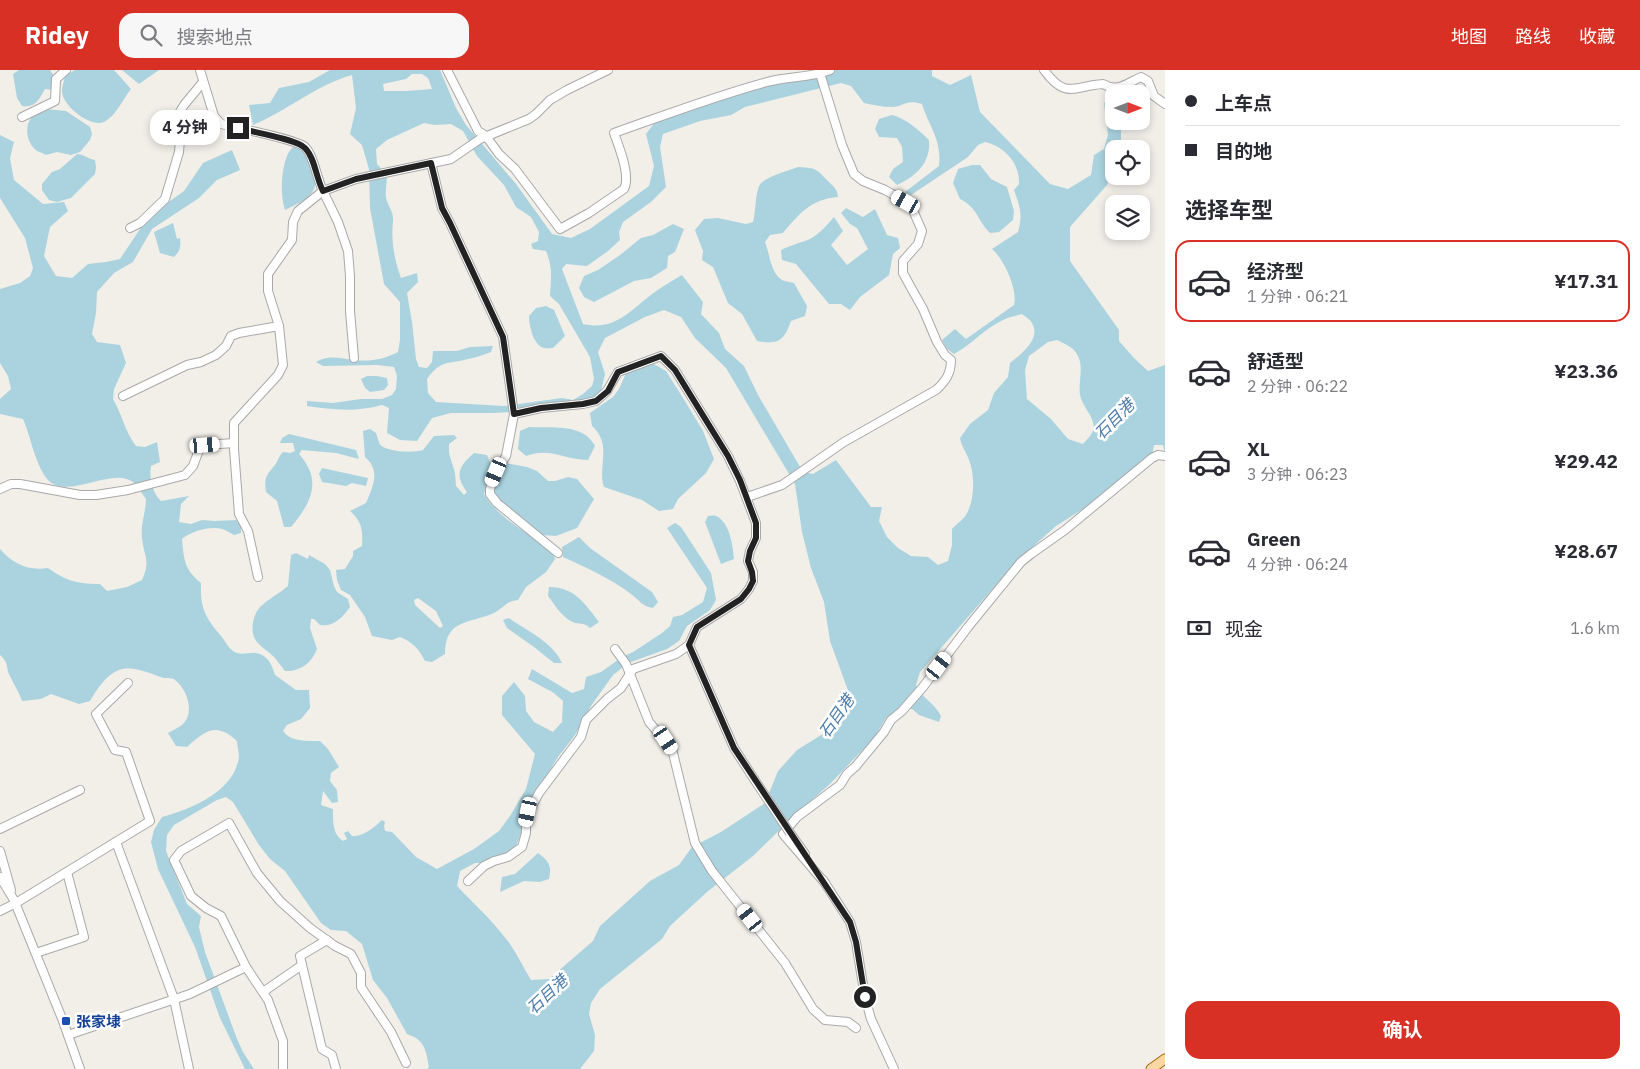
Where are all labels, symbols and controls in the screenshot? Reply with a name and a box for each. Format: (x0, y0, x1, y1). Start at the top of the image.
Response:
search box (119, 13, 469, 58)
text: Ridey (25, 19, 89, 51)
icon: search (137, 21, 165, 49)
text: 搜索地点 (177, 25, 253, 49)
text: 地图 (1451, 25, 1487, 48)
text: 路线 (1515, 25, 1551, 48)
text: 收藏 (1579, 25, 1615, 48)
north arrow (1105, 85, 1150, 130)
map controls (1105, 85, 1150, 240)
text: 上车点 (1215, 91, 1272, 115)
callout: 4 分钟 (150, 110, 220, 146)
text: 4 分钟 (162, 117, 208, 137)
route end (227, 117, 249, 139)
text: 目的地 (1215, 139, 1272, 163)
button: locate (1105, 140, 1150, 185)
car (889, 188, 922, 216)
button: layers (1105, 195, 1150, 240)
text: 选择车型 (1185, 195, 1273, 224)
icon: car (1187, 259, 1232, 304)
text: 经济型 (1247, 259, 1304, 283)
text: ¥17.31 (1554, 269, 1618, 293)
text: 1 分钟 · 06:21 (1247, 286, 1348, 306)
icon: car (1187, 349, 1232, 394)
text: 舒适型 (1247, 349, 1304, 373)
text: ¥23.36 (1554, 359, 1618, 383)
text: 2 分钟 · 06:22 (1247, 376, 1348, 396)
water label: 石目港 (1090, 394, 1139, 443)
car (189, 436, 220, 454)
text: XL (1247, 437, 1270, 461)
icon: car (1187, 439, 1232, 484)
text: ¥29.42 (1554, 449, 1618, 473)
car (483, 455, 508, 489)
text: 3 分钟 · 06:23 (1247, 464, 1348, 484)
text: Green (1247, 527, 1301, 551)
icon: car (1187, 529, 1232, 574)
text: ¥28.67 (1554, 539, 1618, 563)
text: 4 分钟 · 06:24 (1247, 554, 1348, 574)
icon: cash (1185, 614, 1213, 642)
text: 现金 (1225, 617, 1263, 641)
text: 1.6 km (1570, 618, 1620, 638)
car (923, 650, 954, 682)
water label: 石目港 (814, 689, 859, 741)
car (651, 723, 680, 757)
car (517, 796, 538, 828)
car (734, 902, 765, 934)
water label: 石目港 (523, 969, 573, 1018)
route start (854, 986, 876, 1008)
button: 确认 (1185, 1001, 1620, 1059)
place label: 张家埭 (76, 1012, 121, 1031)
marker: 张家埭 (60, 1015, 72, 1027)

